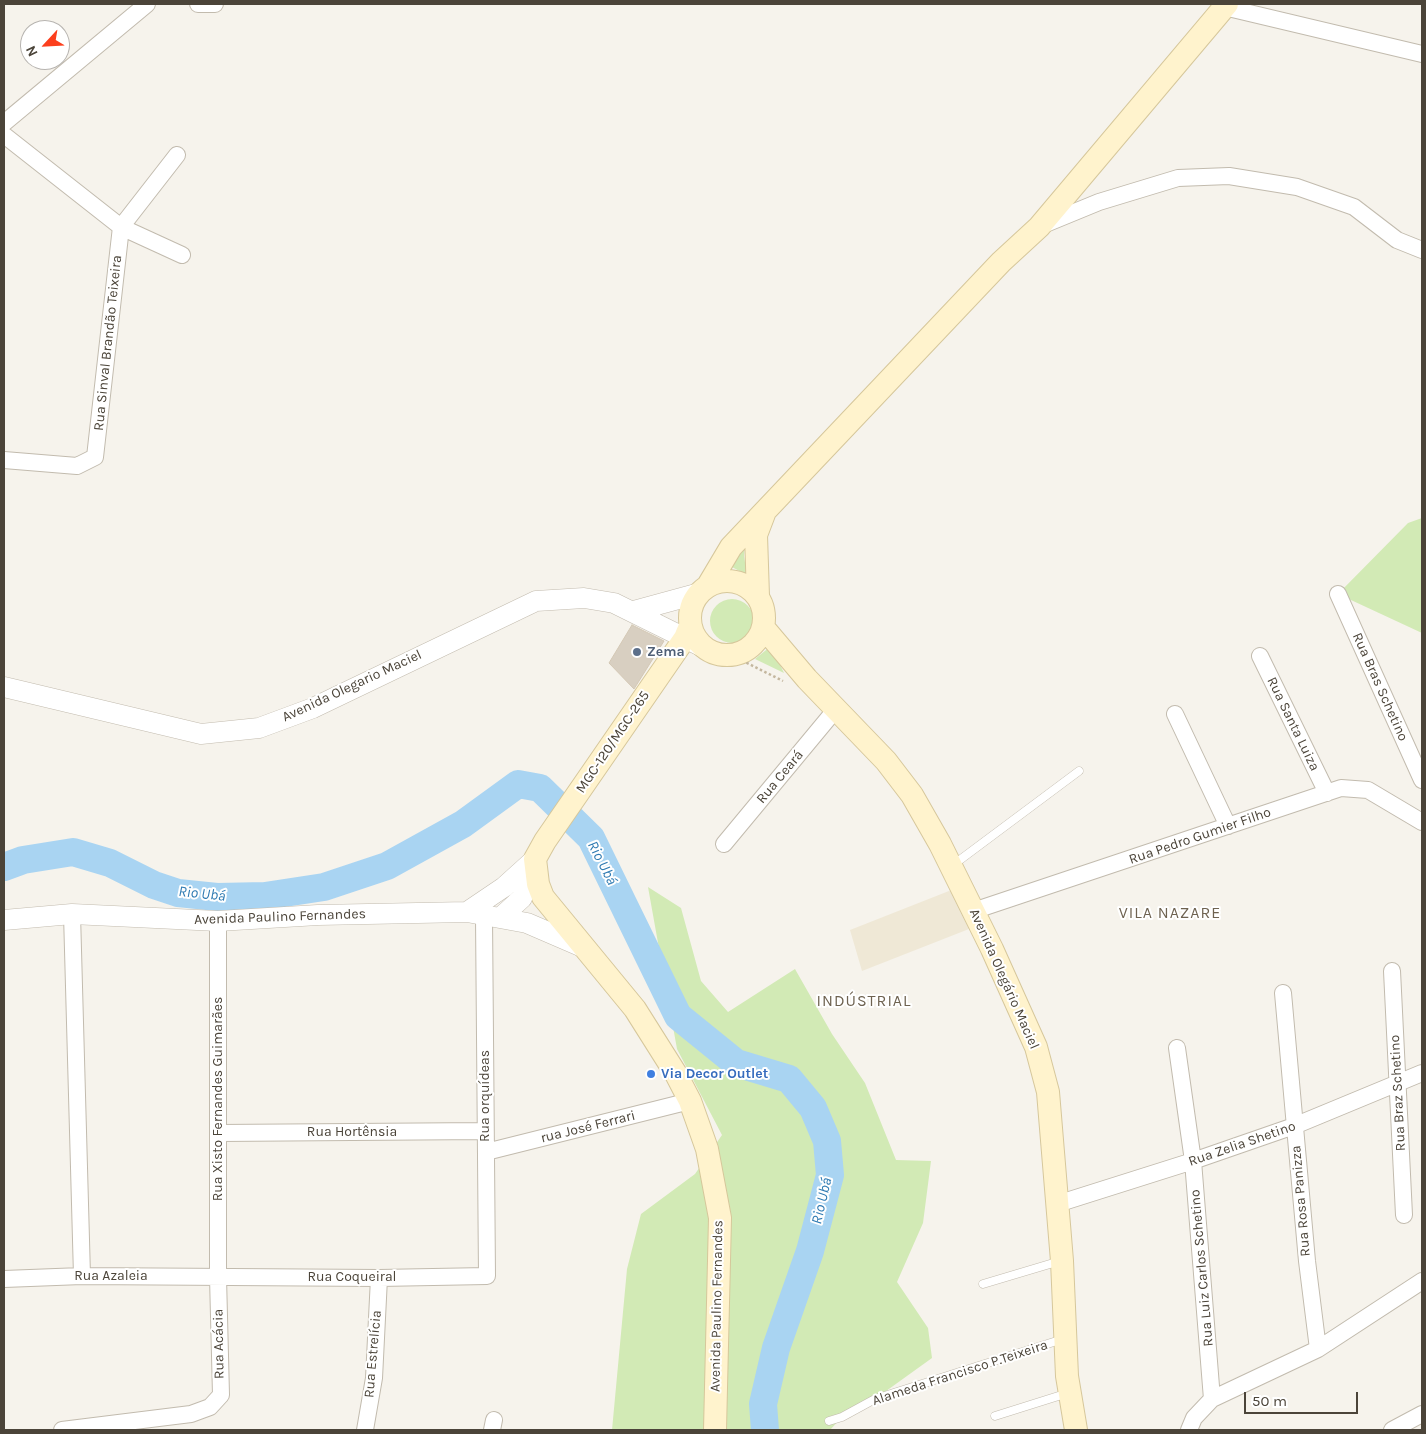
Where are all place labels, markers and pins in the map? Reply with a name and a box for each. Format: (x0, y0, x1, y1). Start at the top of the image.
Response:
place label: Zema (647, 644, 685, 660)
marker: Zema (631, 646, 643, 658)
place label: Via Decor Outlet (661, 1066, 768, 1082)
marker: Via Decor Outlet (645, 1068, 657, 1080)

